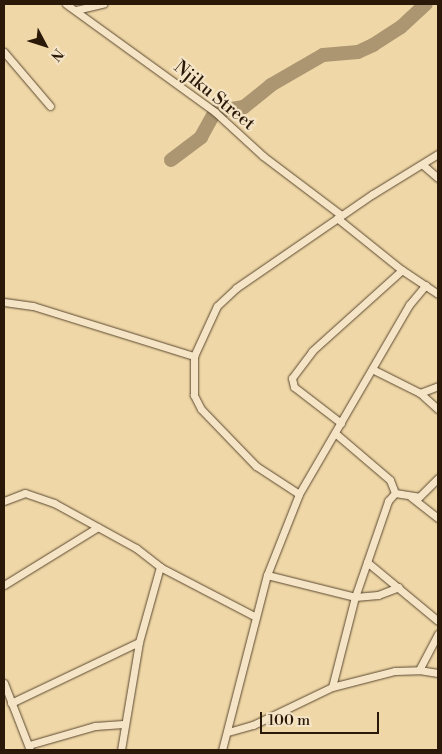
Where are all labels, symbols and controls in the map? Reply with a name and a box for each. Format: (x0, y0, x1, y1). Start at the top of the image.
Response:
north arrow (20, 20, 70, 70)
text: N (46, 45, 67, 65)
street label: Njiku Street (169, 57, 259, 135)
scale bar (262, 702, 381, 734)
text: 100 m (268, 711, 310, 730)

